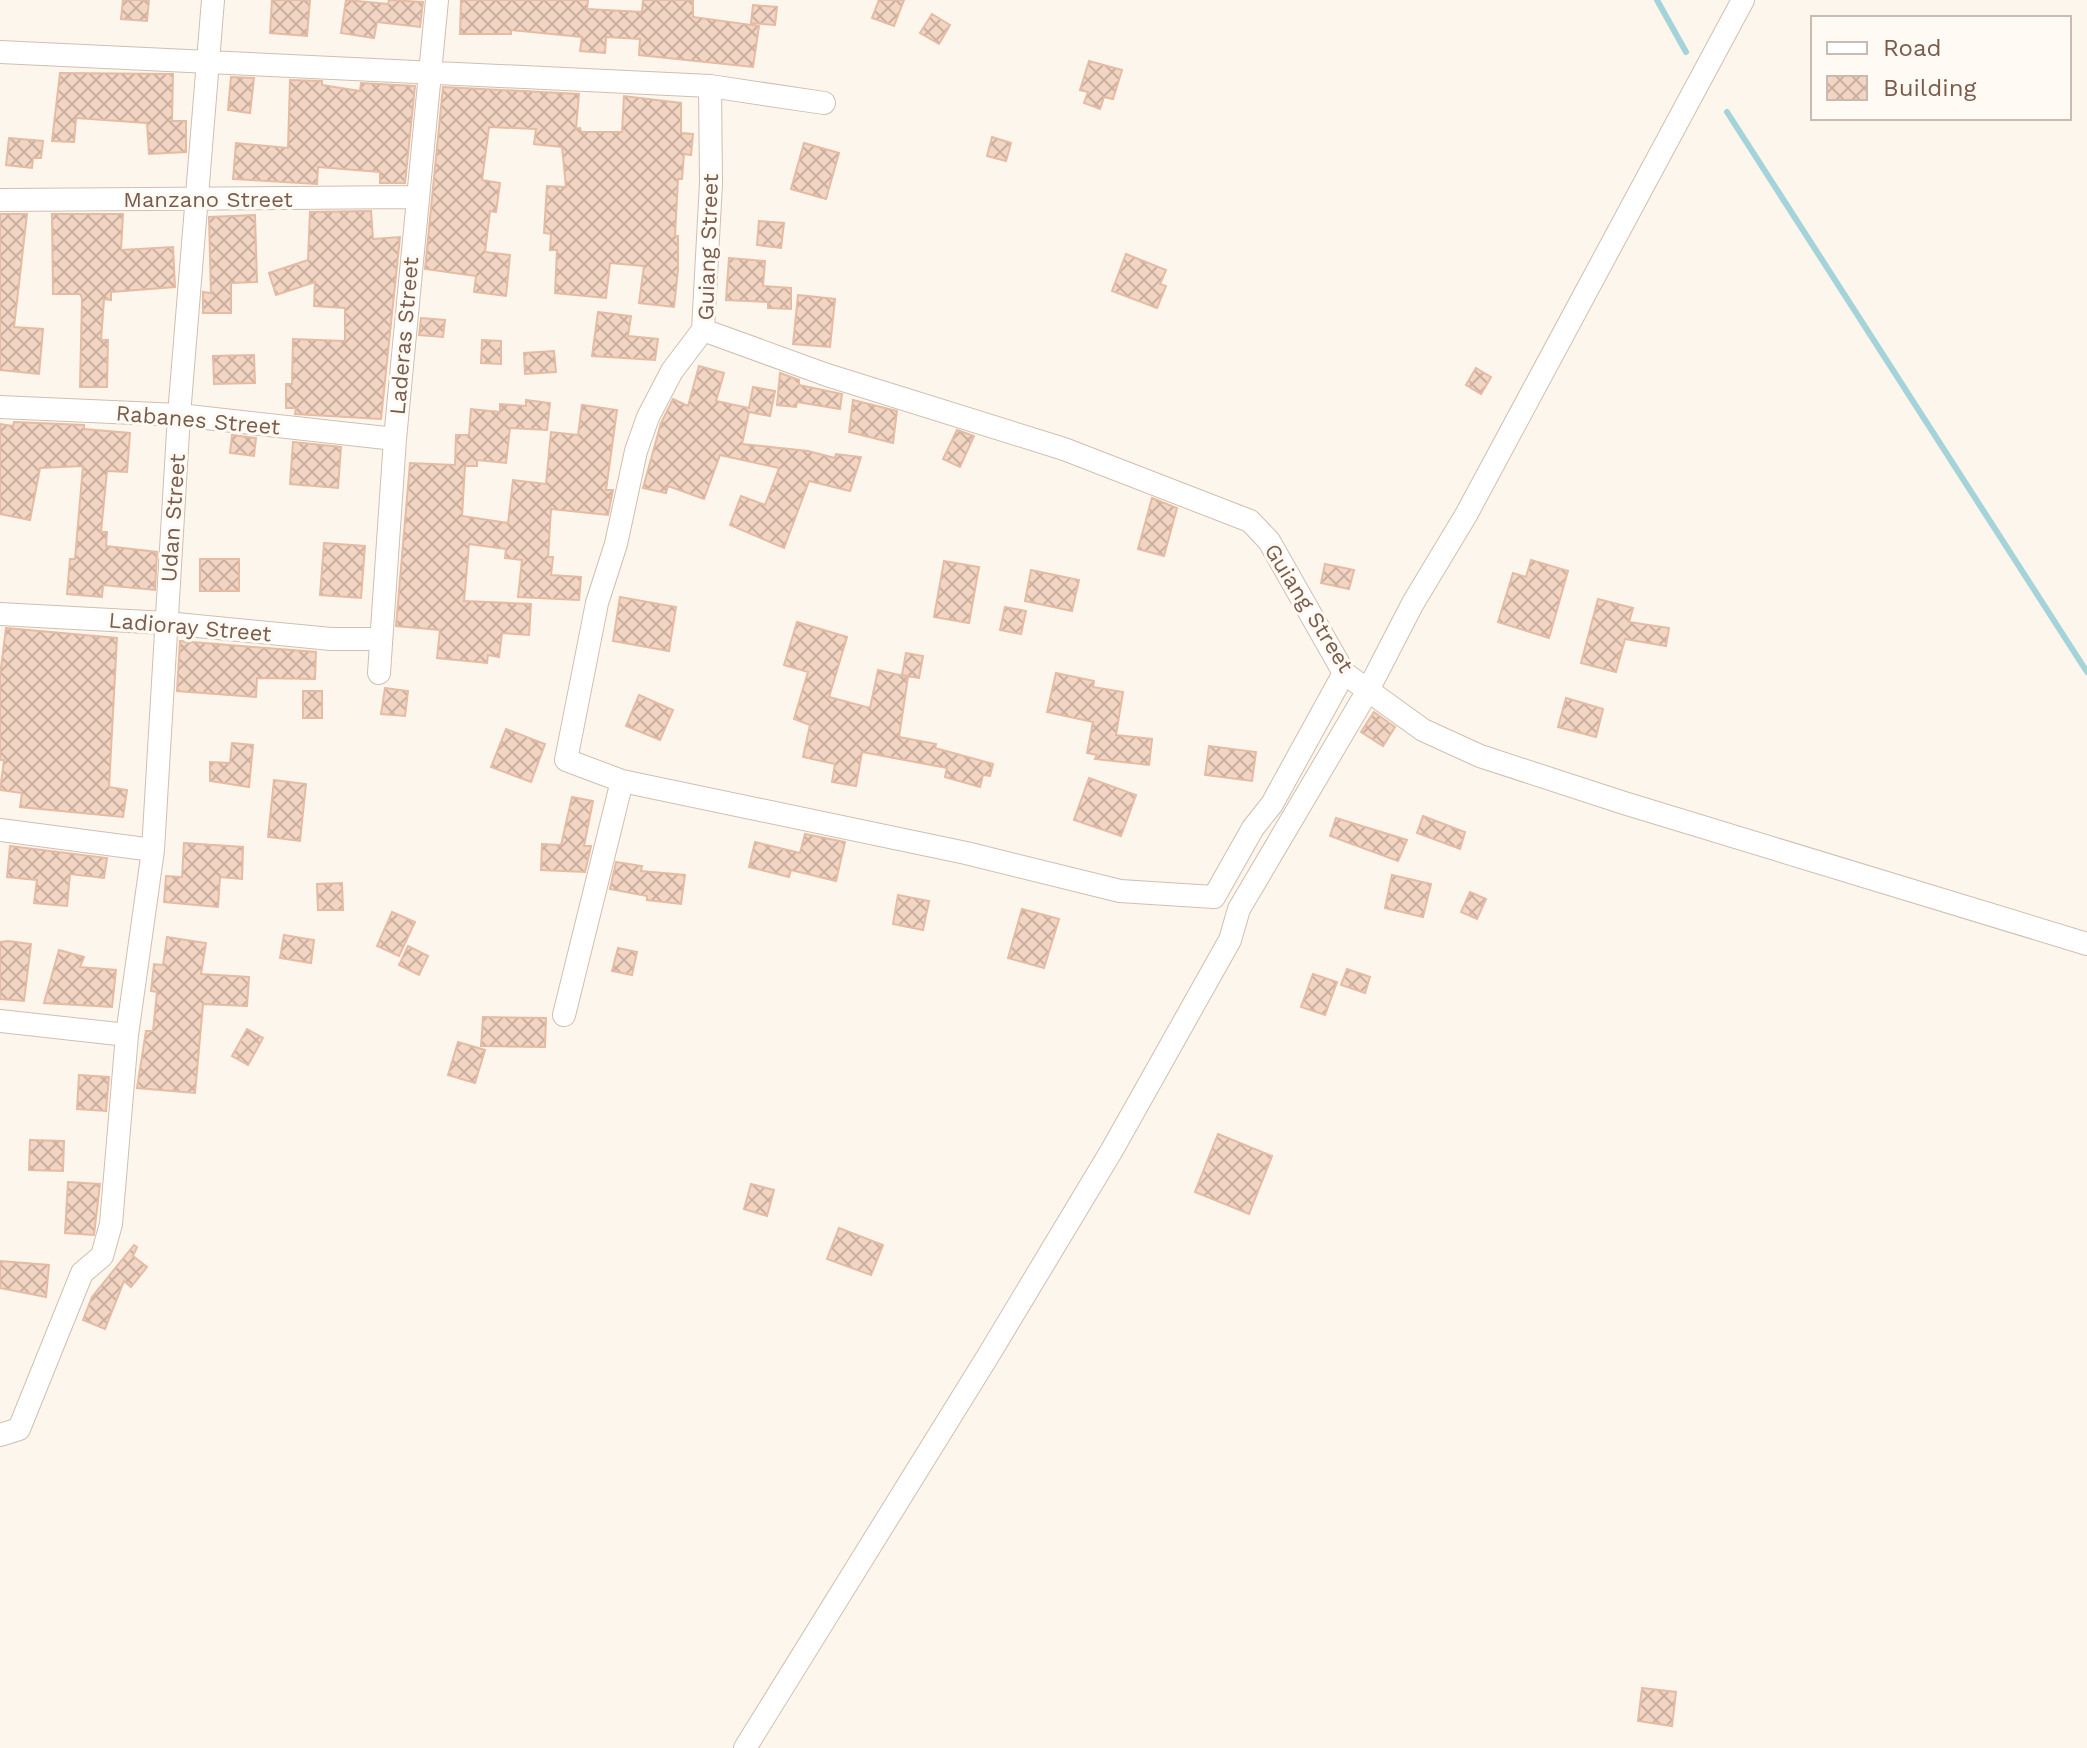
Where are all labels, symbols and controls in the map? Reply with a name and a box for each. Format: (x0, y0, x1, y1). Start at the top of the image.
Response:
legend (1811, 16, 2071, 120)
text: Road (1883, 34, 1942, 62)
text: Building (1883, 74, 1976, 102)
street label: Guiang Street (693, 173, 723, 321)
street label: Manzano Street (123, 187, 293, 212)
street label: Laderas Street (385, 256, 423, 416)
street label: Rabanes Street (115, 400, 281, 440)
street label: Udan Street (156, 453, 190, 583)
street label: Guiang Street (1259, 539, 1359, 677)
street label: Ladioray Street (107, 607, 273, 647)

